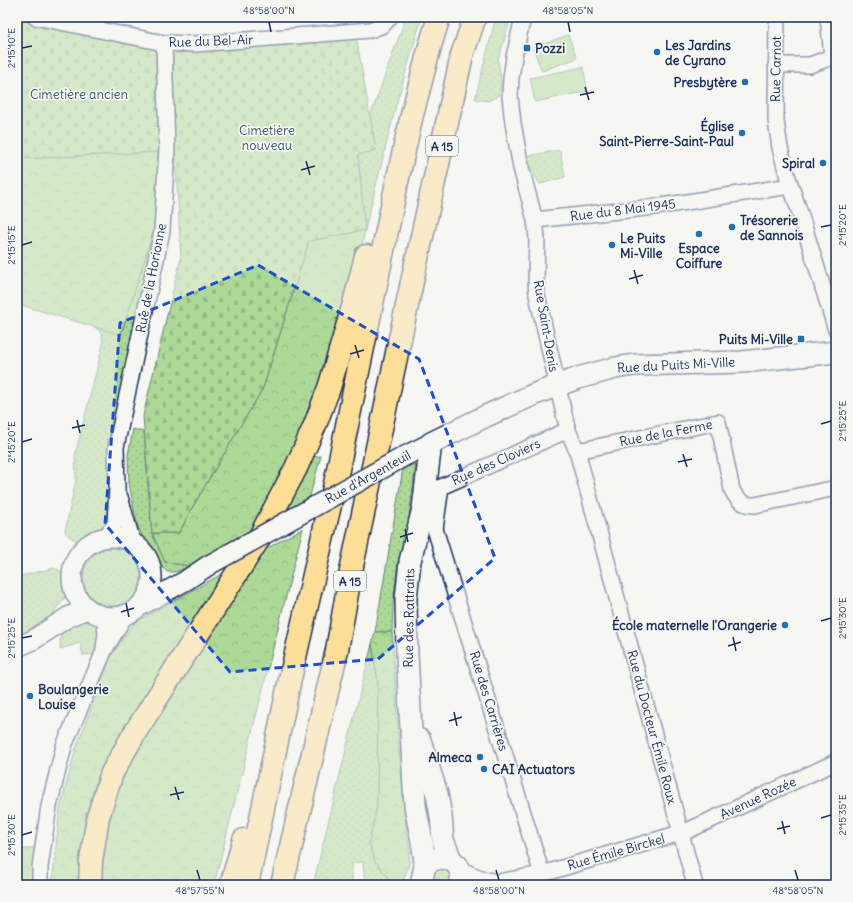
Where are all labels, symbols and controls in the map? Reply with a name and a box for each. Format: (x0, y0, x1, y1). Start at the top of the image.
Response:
text: 48°58'00"N (243, 4, 295, 17)
text: 48°58'05"N (543, 4, 593, 17)
text: 2°15'10"E (5, 28, 18, 68)
street label: Rue du Bel-Air (168, 31, 254, 51)
street label: Rue Carnot (767, 35, 785, 102)
place label: Les Jardins de Cyrano (665, 37, 731, 69)
place label: Pozzi (535, 40, 565, 57)
marker: Pozzi (522, 43, 532, 53)
marker: Les Jardins de Cyrano (652, 47, 662, 57)
place label: Presbytère (674, 74, 737, 91)
marker: Presbytère (740, 77, 750, 87)
park label: Cimetière ancien (30, 86, 129, 103)
place label: Église Saint-Pierre-Saint-Paul (599, 117, 734, 150)
park label: Cimetière nouveau (239, 122, 295, 154)
marker: Église Saint-Pierre-Saint-Paul (737, 128, 747, 138)
road number: A 15 (426, 136, 458, 156)
place label: Spiral (782, 155, 815, 172)
marker: Spiral (818, 158, 828, 168)
street label: Rue du 8 Mai 1945 (569, 195, 677, 225)
text: 2°15'20"E (836, 204, 849, 246)
place label: Trésorerie de Sannois (740, 212, 804, 244)
street label: Rue de la Horionne (132, 222, 170, 334)
marker: Trésorerie de Sannois (727, 222, 737, 232)
text: 2°15'15"E (5, 225, 18, 265)
marker: Espace Coiffure (694, 229, 704, 239)
place label: Le Puits Mi-Ville (620, 230, 665, 262)
marker: Le Puits Mi-Ville (607, 240, 617, 250)
place label: Espace Coiffure (676, 240, 722, 272)
street label: Rue Saint-Denis (530, 279, 562, 373)
place label: Puits Mi-Ville (719, 331, 793, 348)
marker: Puits Mi-Ville (796, 334, 806, 344)
street label: Rue du Puits Mi-Ville (616, 353, 736, 377)
text: 2°15'25"E (836, 400, 849, 441)
street label: Rue de la Ferme (618, 416, 714, 450)
text: 2°15'20"E (5, 421, 18, 463)
street label: Rue des Cloviers (449, 435, 543, 489)
street label: Rue d'Argenteuil (322, 446, 414, 508)
street label: Rue des Rattraits (400, 568, 418, 668)
road number: A 15 (334, 571, 366, 591)
text: 2°15'30"E (836, 597, 849, 639)
place label: École maternelle l'Orangerie (612, 616, 777, 634)
text: 2°15'25"E (5, 617, 18, 658)
marker: École maternelle l'Orangerie (780, 620, 790, 630)
street label: Rue du Docteur Émile Roux (623, 648, 682, 807)
street label: Rue des Carrières (466, 649, 512, 753)
place label: Boulangerie Louise (38, 681, 109, 713)
marker: Boulangerie Louise (25, 691, 35, 701)
place label: Almeca (428, 749, 473, 766)
marker: Almeca (475, 752, 485, 762)
place label: CAI Actuators (492, 761, 575, 778)
marker: CAI Actuators (479, 764, 489, 774)
street label: Avenue Rozée (717, 773, 799, 823)
text: 2°15'35"E (836, 794, 849, 836)
text: 2°15'30"E (5, 814, 18, 856)
street label: Rue Émile Birckel (565, 829, 667, 874)
text: 48°57'55"N (175, 884, 225, 897)
text: 48°58'00"N (473, 884, 525, 897)
text: 48°58'05"N (773, 884, 823, 897)

